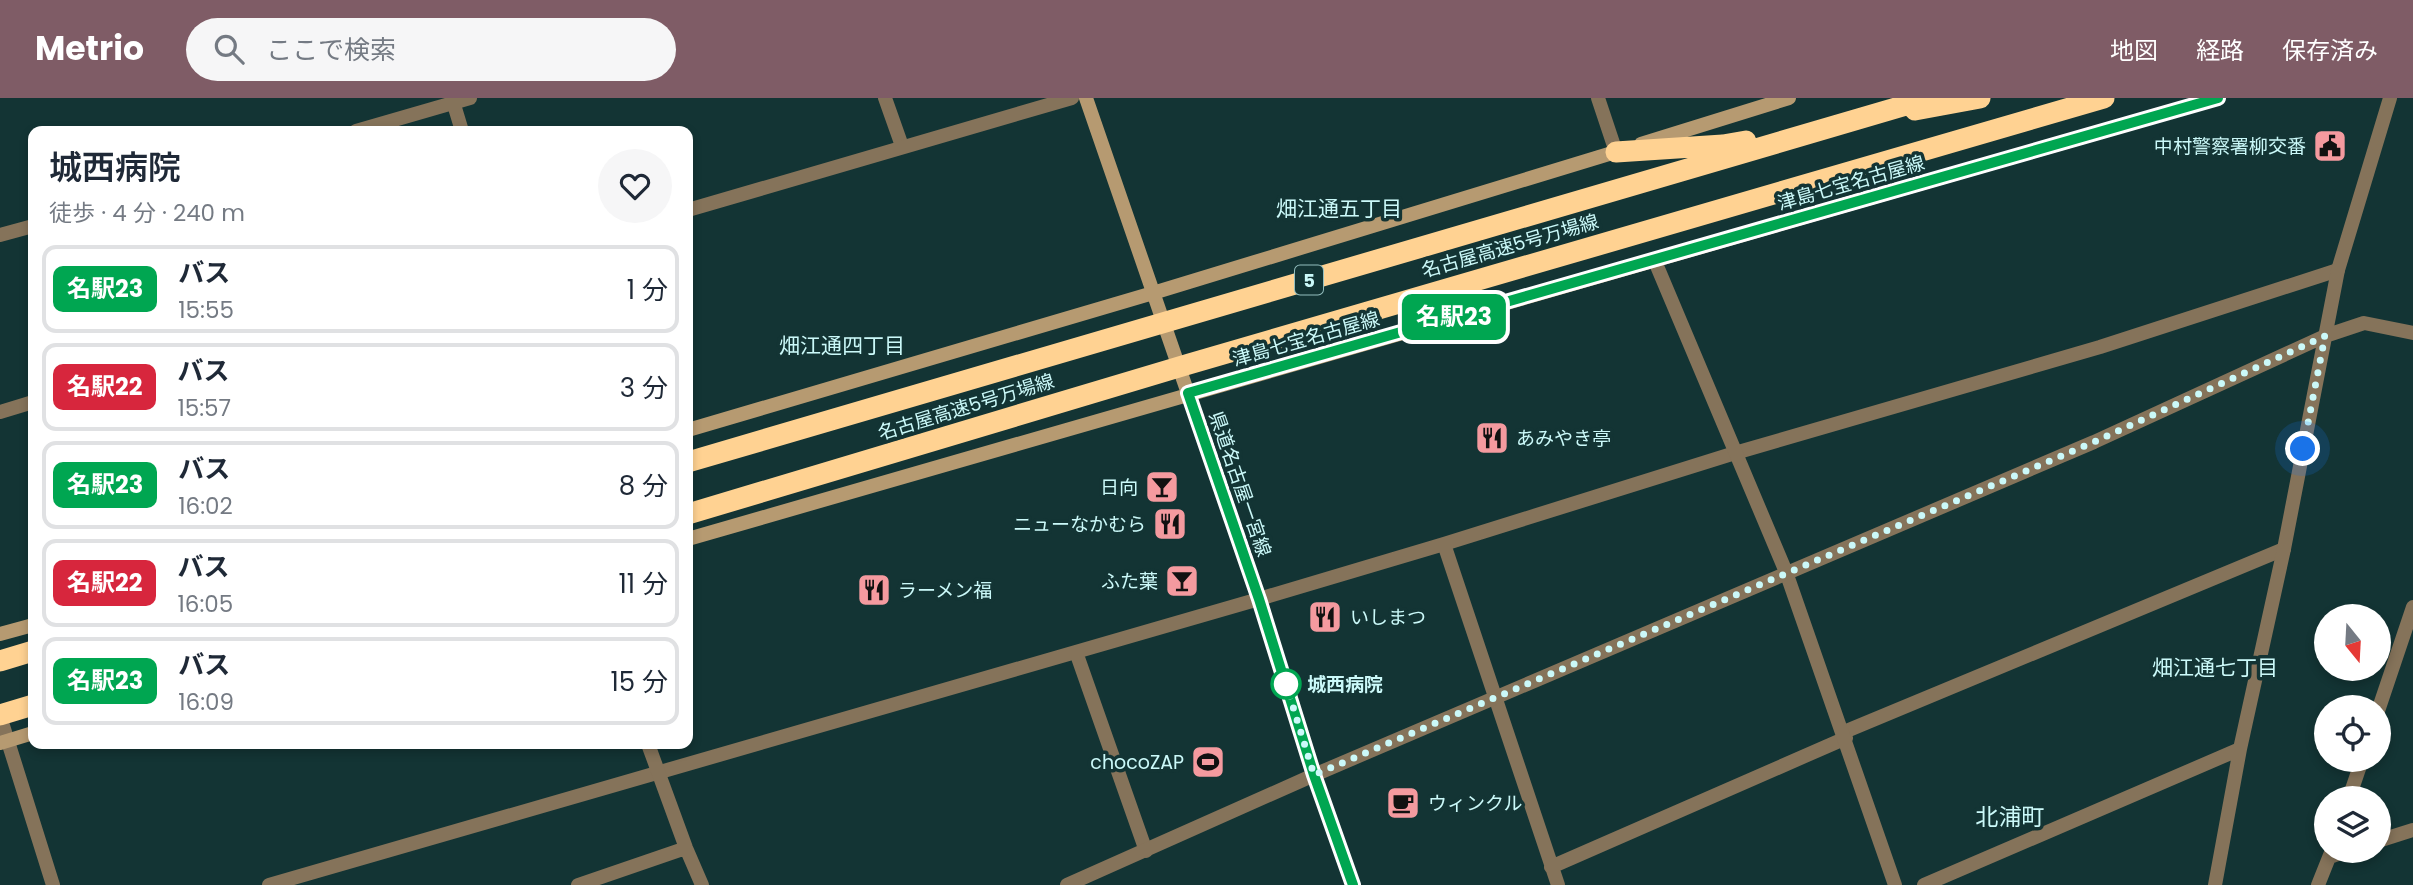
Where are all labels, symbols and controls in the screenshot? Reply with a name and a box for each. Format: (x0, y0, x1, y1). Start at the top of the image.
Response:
search box (186, 18, 676, 81)
text: Metrio (35, 25, 144, 72)
icon: search (210, 30, 248, 68)
text: ここで検索 (266, 32, 396, 68)
text: 地図 (2110, 34, 2158, 67)
text: 経路 (2196, 34, 2244, 67)
text: 保存済み (2282, 34, 2378, 67)
public building icon: 中村警察署柳交番 (2311, 127, 2349, 165)
place label: 中村警察署柳交番 (2154, 133, 2306, 160)
text: 城西病院 (49, 144, 181, 191)
button: heart (598, 149, 672, 223)
street label: 津島七宝名古屋線 (1774, 149, 1928, 217)
district label: 畑江通五丁目 (1276, 194, 1402, 223)
text: 徒歩 · 4 分 · 240 m (49, 197, 245, 229)
street label: 名古屋高速5号万場線 (1418, 208, 1602, 284)
text: バス (178, 255, 230, 291)
road number: 5 (1295, 266, 1323, 294)
text: 名駅23 (67, 272, 143, 305)
text: 1 分 (627, 272, 668, 308)
text: 15:55 (178, 294, 234, 326)
line badge: 名駅23 (1405, 294, 1503, 340)
text: 名駅23 (1416, 300, 1492, 333)
street label: 津島七宝名古屋線 (1229, 305, 1383, 373)
district label: 畑江通四丁目 (779, 331, 905, 360)
text: バス (177, 353, 229, 389)
street label: 名古屋高速5号万場線 (875, 367, 1057, 447)
text: 名駅22 (67, 370, 142, 403)
text: 3 分 (620, 370, 668, 406)
text: 15:57 (177, 392, 231, 424)
street label: 県道名古屋一宮線 (1202, 408, 1278, 560)
restaurant icon: あみやき亭 (1473, 419, 1511, 457)
place label: あみやき亭 (1516, 425, 1611, 452)
your location (2285, 431, 2320, 466)
text: バス (178, 451, 230, 487)
text: 名駅23 (67, 468, 143, 501)
text: 8 分 (619, 468, 668, 504)
bar icon: 日向 (1143, 468, 1181, 506)
place label: 日向 (1100, 474, 1138, 501)
text: 16:02 (178, 490, 233, 522)
restaurant icon: ニューなかむら (1151, 505, 1189, 543)
place label: ニューなかむら (1013, 511, 1146, 538)
text: バス (177, 549, 229, 585)
bar icon: ふた葉 (1163, 562, 1201, 600)
text: 名駅22 (67, 566, 142, 599)
text: 11 分 (618, 566, 668, 602)
place label: ふた葉 (1101, 568, 1158, 595)
restaurant icon: ラーメン福 (855, 571, 893, 609)
place label: ラーメン福 (898, 577, 992, 604)
text: 16:05 (177, 588, 233, 620)
restaurant icon: いしまつ (1306, 598, 1344, 636)
place label: いしまつ (1350, 604, 1426, 631)
north arrow (2314, 604, 2390, 681)
map controls (2314, 604, 2391, 863)
text: バス (178, 647, 230, 683)
district label: 畑江通七丁目 (2152, 653, 2278, 682)
text: 名駅23 (67, 664, 143, 697)
text: 15 分 (610, 664, 668, 700)
marker: 城西病院 (1271, 669, 1301, 699)
place label: 城西病院 (1307, 671, 1383, 698)
text: 16:09 (178, 686, 234, 718)
button: locate (2314, 695, 2391, 772)
sports icon: chocoZAP (1189, 743, 1227, 781)
place label: chocoZAP (1090, 749, 1184, 776)
cafe icon: ウィンクル (1384, 784, 1422, 822)
button: layers (2314, 786, 2391, 863)
place label: ウィンクル (1428, 790, 1522, 817)
district label: 北浦町 (1976, 801, 2045, 833)

